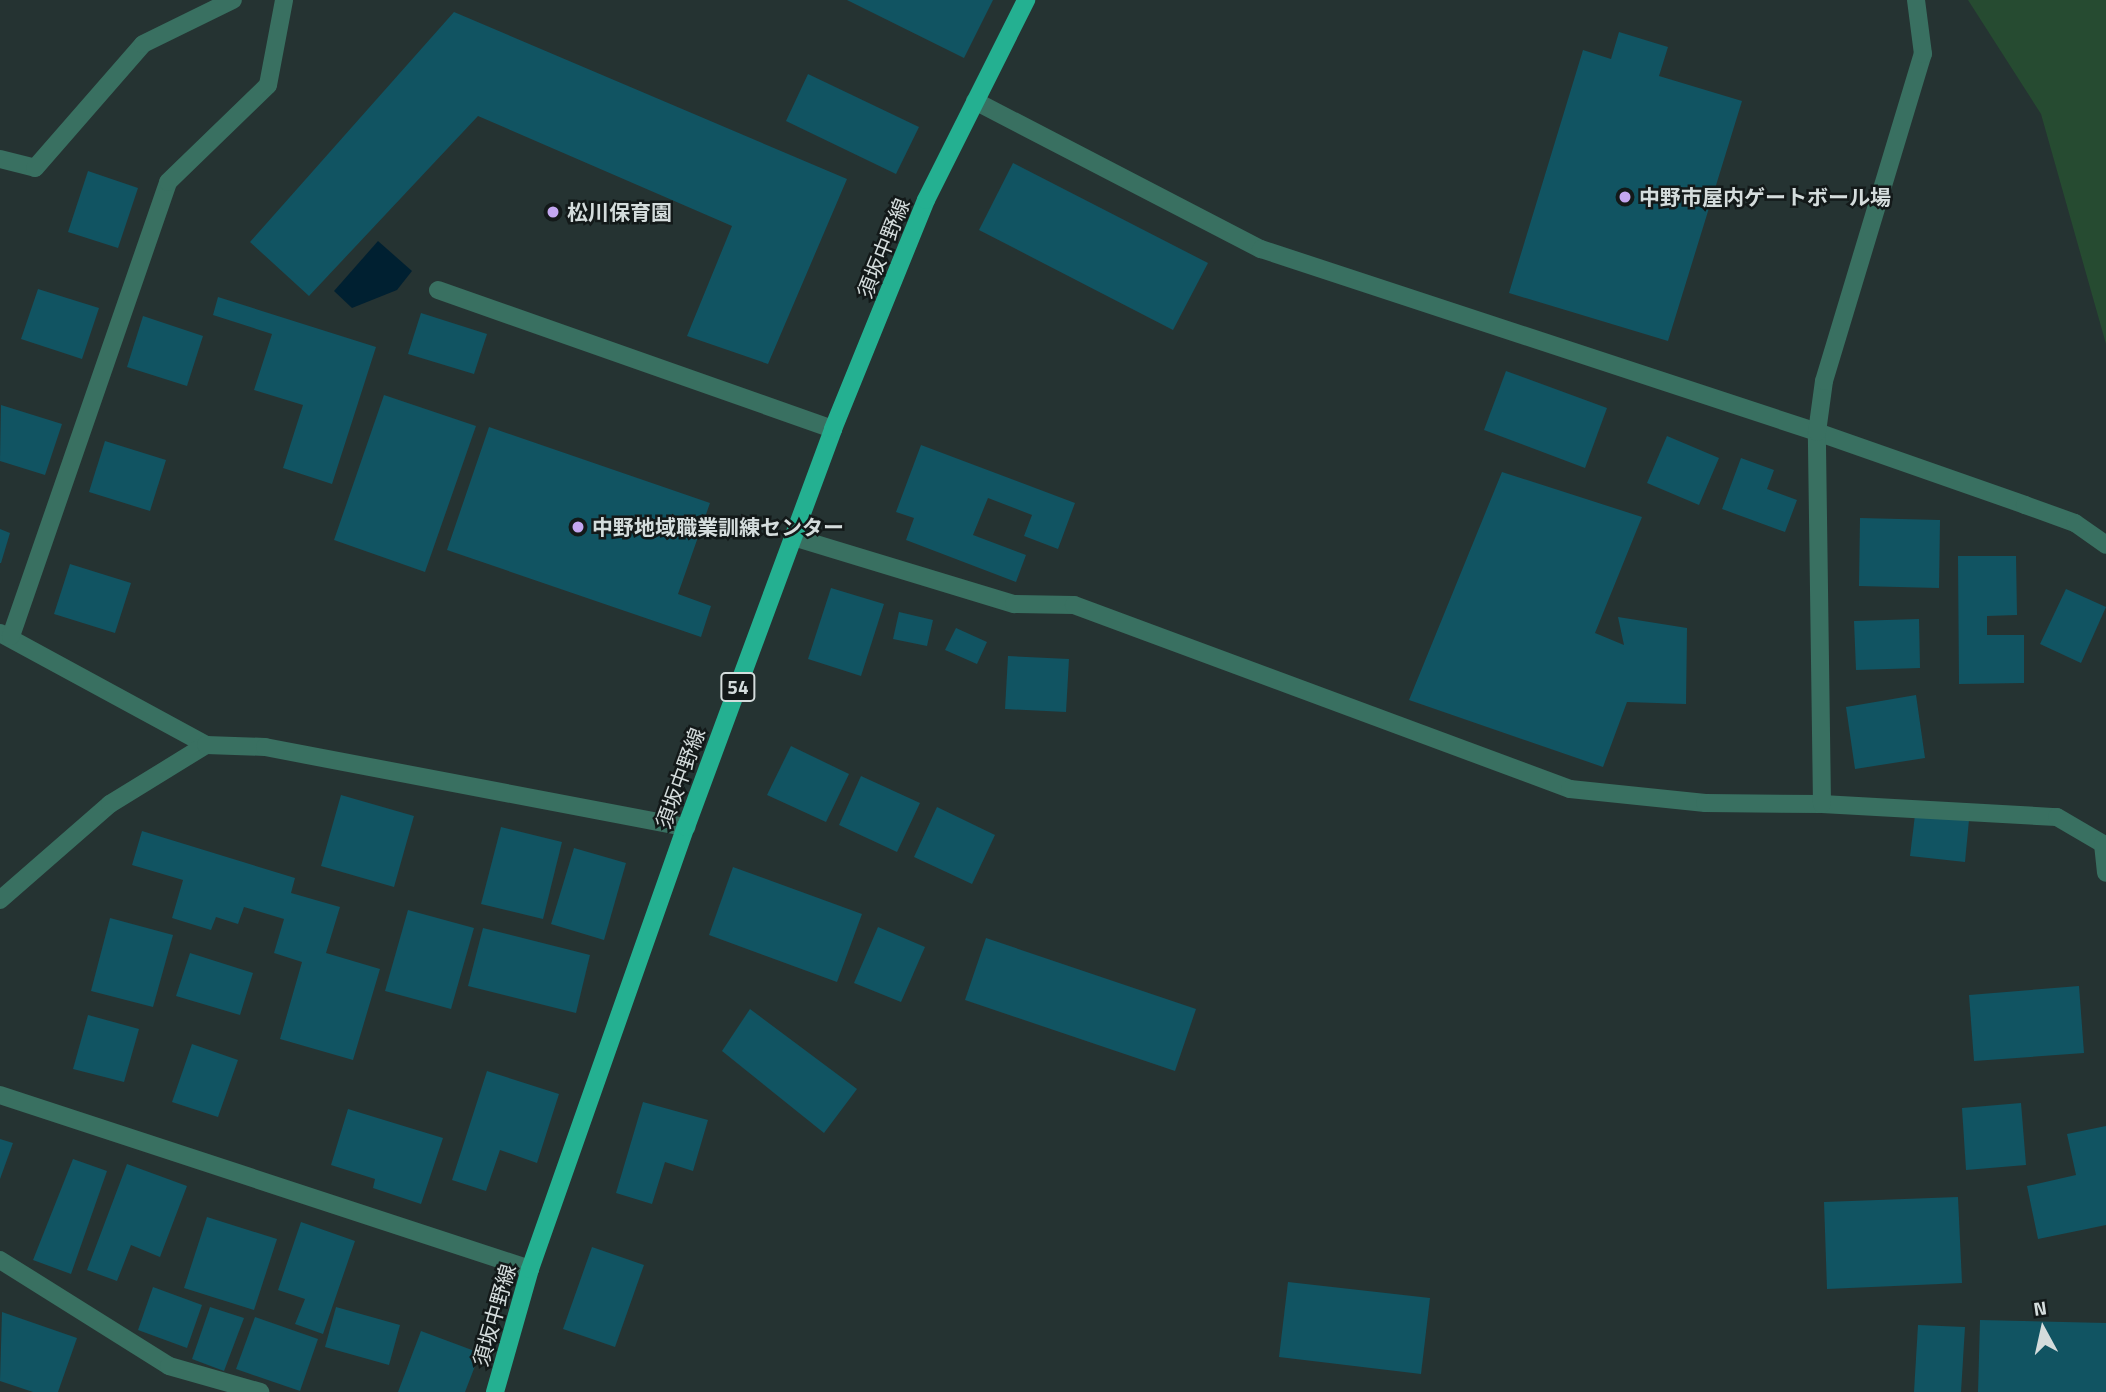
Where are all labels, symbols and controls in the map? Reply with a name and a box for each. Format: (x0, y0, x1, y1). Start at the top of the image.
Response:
place label: 中野市屋内ゲートボール場 (1639, 184, 1891, 210)
marker: 中野市屋内ゲートボール場 (1617, 189, 1633, 205)
street label: 須坂中野線 (852, 195, 914, 301)
place label: 松川保育園 (567, 199, 672, 225)
marker: 松川保育園 (545, 204, 561, 220)
place label: 中野地域職業訓練センター (592, 514, 844, 540)
marker: 中野地域職業訓練センター (570, 519, 586, 535)
road number: 54 (719, 672, 757, 702)
street label: 須坂中野線 (650, 724, 710, 832)
street label: 須坂中野線 (467, 1261, 521, 1369)
text: N (2031, 1292, 2049, 1323)
north arrow (2008, 1294, 2078, 1364)

